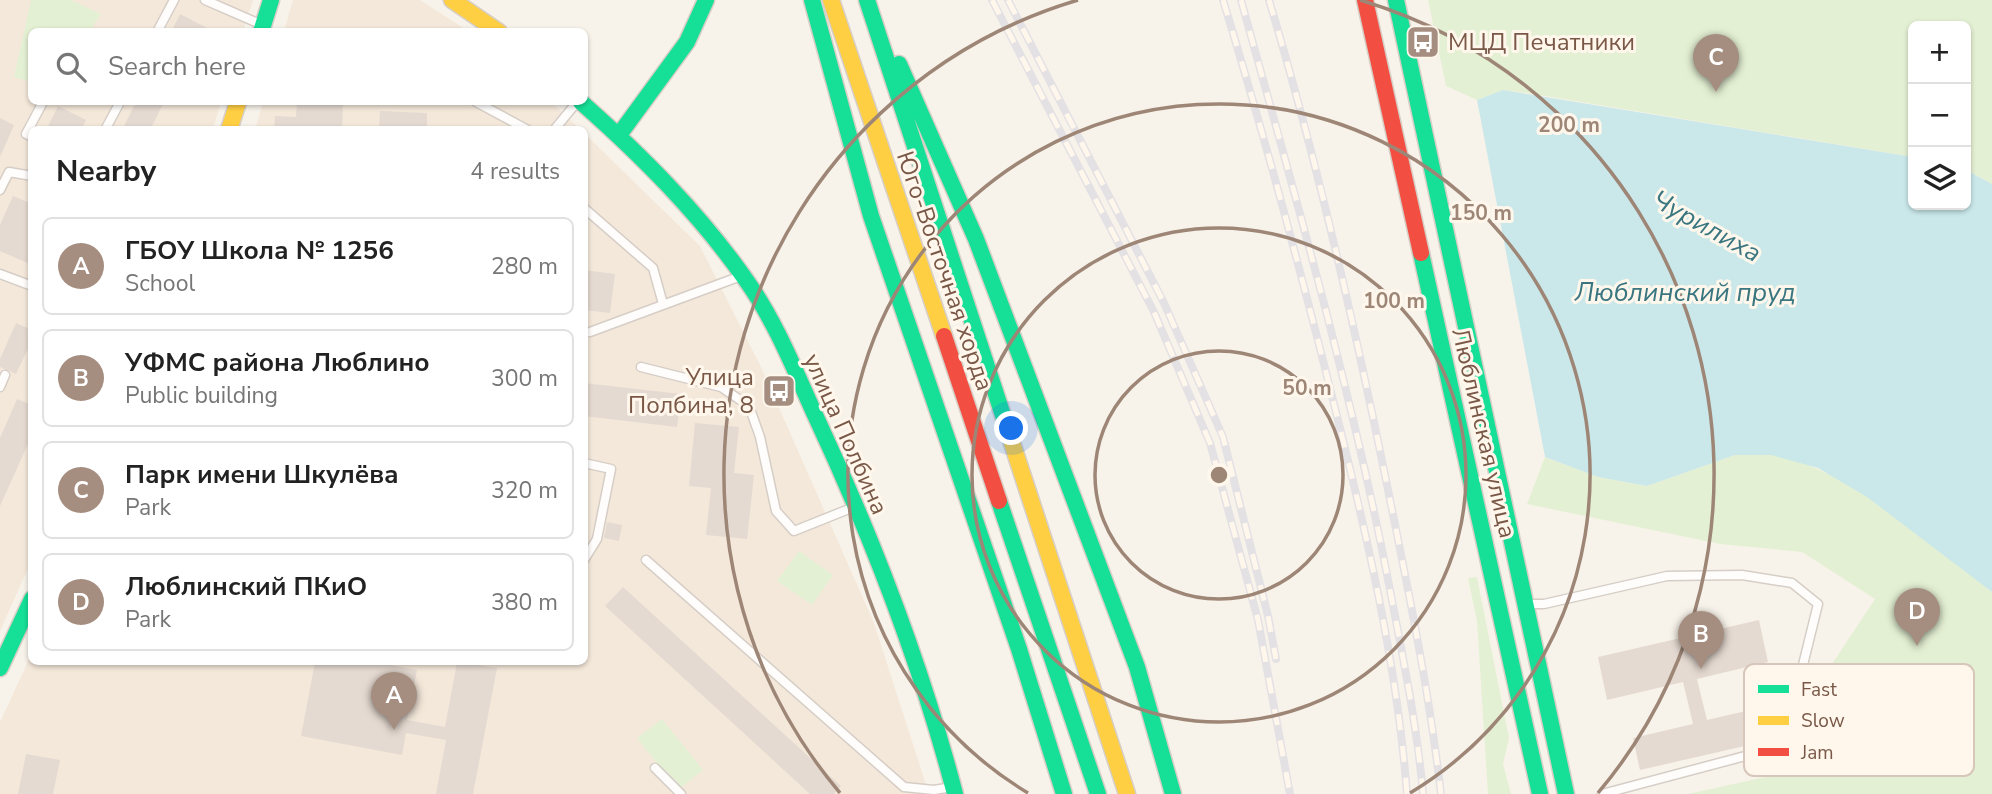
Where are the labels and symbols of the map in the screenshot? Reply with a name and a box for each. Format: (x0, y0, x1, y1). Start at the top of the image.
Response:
bus stop icon: МЦД Печатники (1404, 23, 1442, 61)
place label: МЦД Печатники (1448, 26, 1635, 58)
pin: C (1693, 34, 1739, 92)
text: 200 m (1538, 111, 1600, 139)
street label: Юго-Восточная хорда (889, 147, 1001, 395)
water label: Чурилиха (1646, 182, 1768, 271)
text: 150 m (1450, 199, 1512, 227)
water label: Люблинский пруд (1573, 275, 1796, 310)
text: 100 m (1363, 287, 1425, 315)
street label: Люблинская улица (1444, 325, 1524, 541)
street label: улица Полбина (796, 348, 896, 520)
place label: Улица Полбина, 8 (628, 361, 754, 421)
bus stop icon: Улица Полбина, 8 (760, 372, 798, 410)
text: 50 m (1282, 374, 1332, 402)
your location (994, 411, 1028, 445)
centre of rings (1207, 463, 1231, 487)
pin: D (1894, 588, 1940, 646)
pin: B (1678, 611, 1724, 669)
legend (1744, 664, 1974, 776)
pin: A (371, 672, 417, 730)
text: Fast (1801, 677, 1837, 703)
text: Slow (1801, 708, 1845, 734)
text: Jam (1800, 740, 1834, 766)

